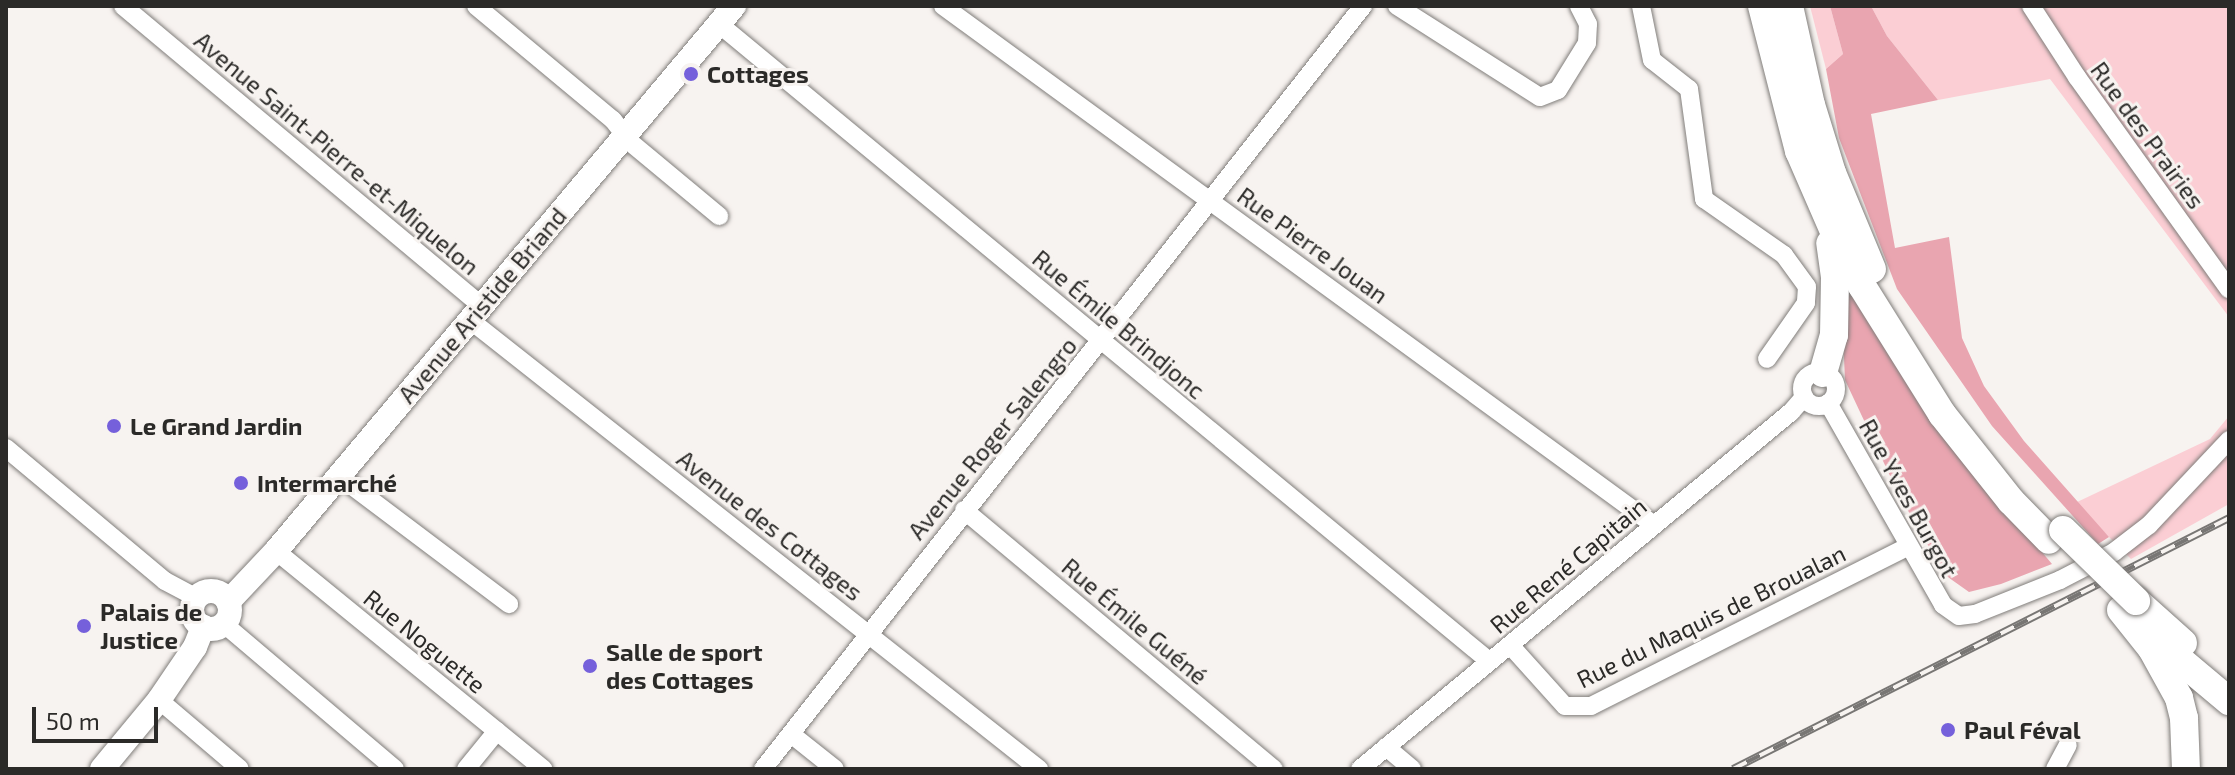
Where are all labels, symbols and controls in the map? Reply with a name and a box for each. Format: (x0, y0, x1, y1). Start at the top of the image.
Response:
street label: Avenue Saint-Pierre-et-Miquelon (189, 25, 485, 281)
street label: Rue des Prairies (2085, 56, 2211, 214)
place label: Cottages (707, 60, 809, 88)
marker: Cottages (682, 65, 700, 83)
street label: Rue Pierre Jouan (1232, 181, 1394, 309)
street label: Avenue Aristide Briand (392, 201, 572, 409)
street label: Rue Émile Brindjonc (1027, 244, 1211, 404)
street label: Avenue Roger Salengro (901, 331, 1083, 545)
place label: Le Grand Jardin (130, 412, 303, 440)
street label: Rue Yves Burgot (1853, 414, 1965, 582)
marker: Le Grand Jardin (105, 417, 123, 435)
street label: Avenue des Cottages (672, 444, 868, 606)
place label: Intermarché (257, 469, 397, 497)
marker: Intermarché (232, 474, 250, 492)
street label: Rue René Capitain (1484, 491, 1652, 639)
street label: Rue du Maquis de Broualan (1572, 538, 1850, 694)
street label: Rue Émile Guéné (1056, 552, 1214, 690)
street label: Rue Noguette (358, 583, 492, 699)
place label: Palais de Justice (100, 598, 202, 654)
marker: Palais de Justice (75, 617, 93, 635)
place label: Salle de sport des Cottages (606, 638, 763, 694)
marker: Salle de sport des Cottages (581, 657, 599, 675)
scale bar (36, 691, 162, 741)
text: 50 m (46, 706, 100, 735)
place label: Paul Féval (1964, 716, 2081, 744)
marker: Paul Féval (1939, 721, 1957, 739)

